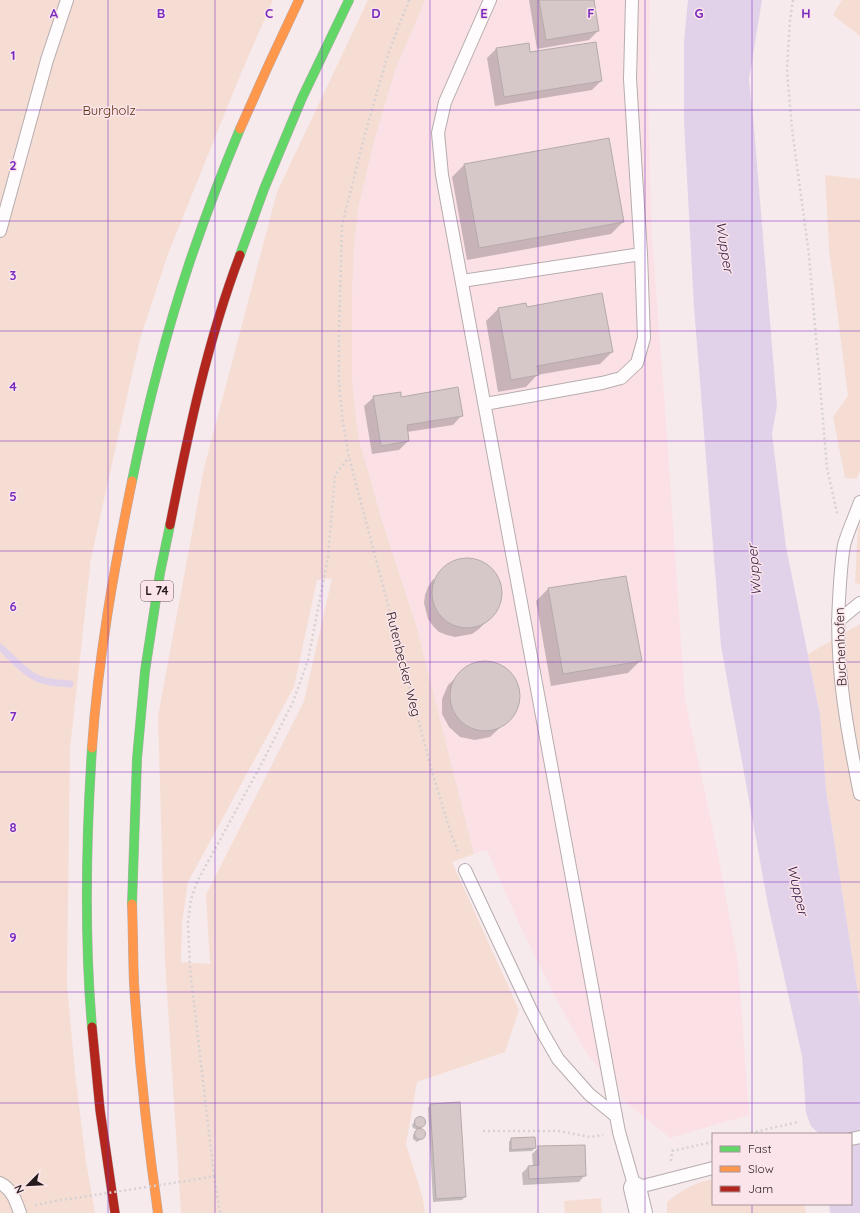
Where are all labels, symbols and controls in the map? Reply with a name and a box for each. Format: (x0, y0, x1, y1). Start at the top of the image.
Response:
text: A (50, 5, 59, 21)
text: B (157, 5, 165, 21)
text: C (265, 5, 273, 21)
text: D (371, 5, 381, 21)
text: E (480, 5, 488, 21)
text: F (587, 5, 595, 21)
text: G (694, 5, 704, 21)
text: H (801, 5, 811, 21)
text: 1 (10, 47, 16, 63)
park label: Burgholz (82, 102, 136, 118)
text: 2 (9, 157, 17, 173)
water label: Wupper (712, 220, 738, 275)
text: 3 (10, 267, 17, 283)
text: 4 (9, 378, 17, 394)
text: 5 (9, 488, 17, 504)
water label: Wupper (743, 542, 765, 596)
road number: L 74 (141, 581, 173, 601)
text: 6 (9, 598, 17, 614)
street label: Buchenhofen (831, 607, 849, 687)
street label: Rutenbecker Weg (383, 610, 425, 718)
text: 7 (9, 708, 17, 724)
text: 8 (9, 819, 17, 835)
water label: Wupper (783, 863, 813, 919)
text: 9 (9, 929, 17, 945)
legend (712, 1133, 852, 1205)
text: Fast (748, 1141, 772, 1156)
text: Slow (748, 1161, 774, 1176)
north arrow (8, 1165, 48, 1205)
text: Jam (748, 1181, 773, 1196)
text: N (11, 1183, 27, 1196)

